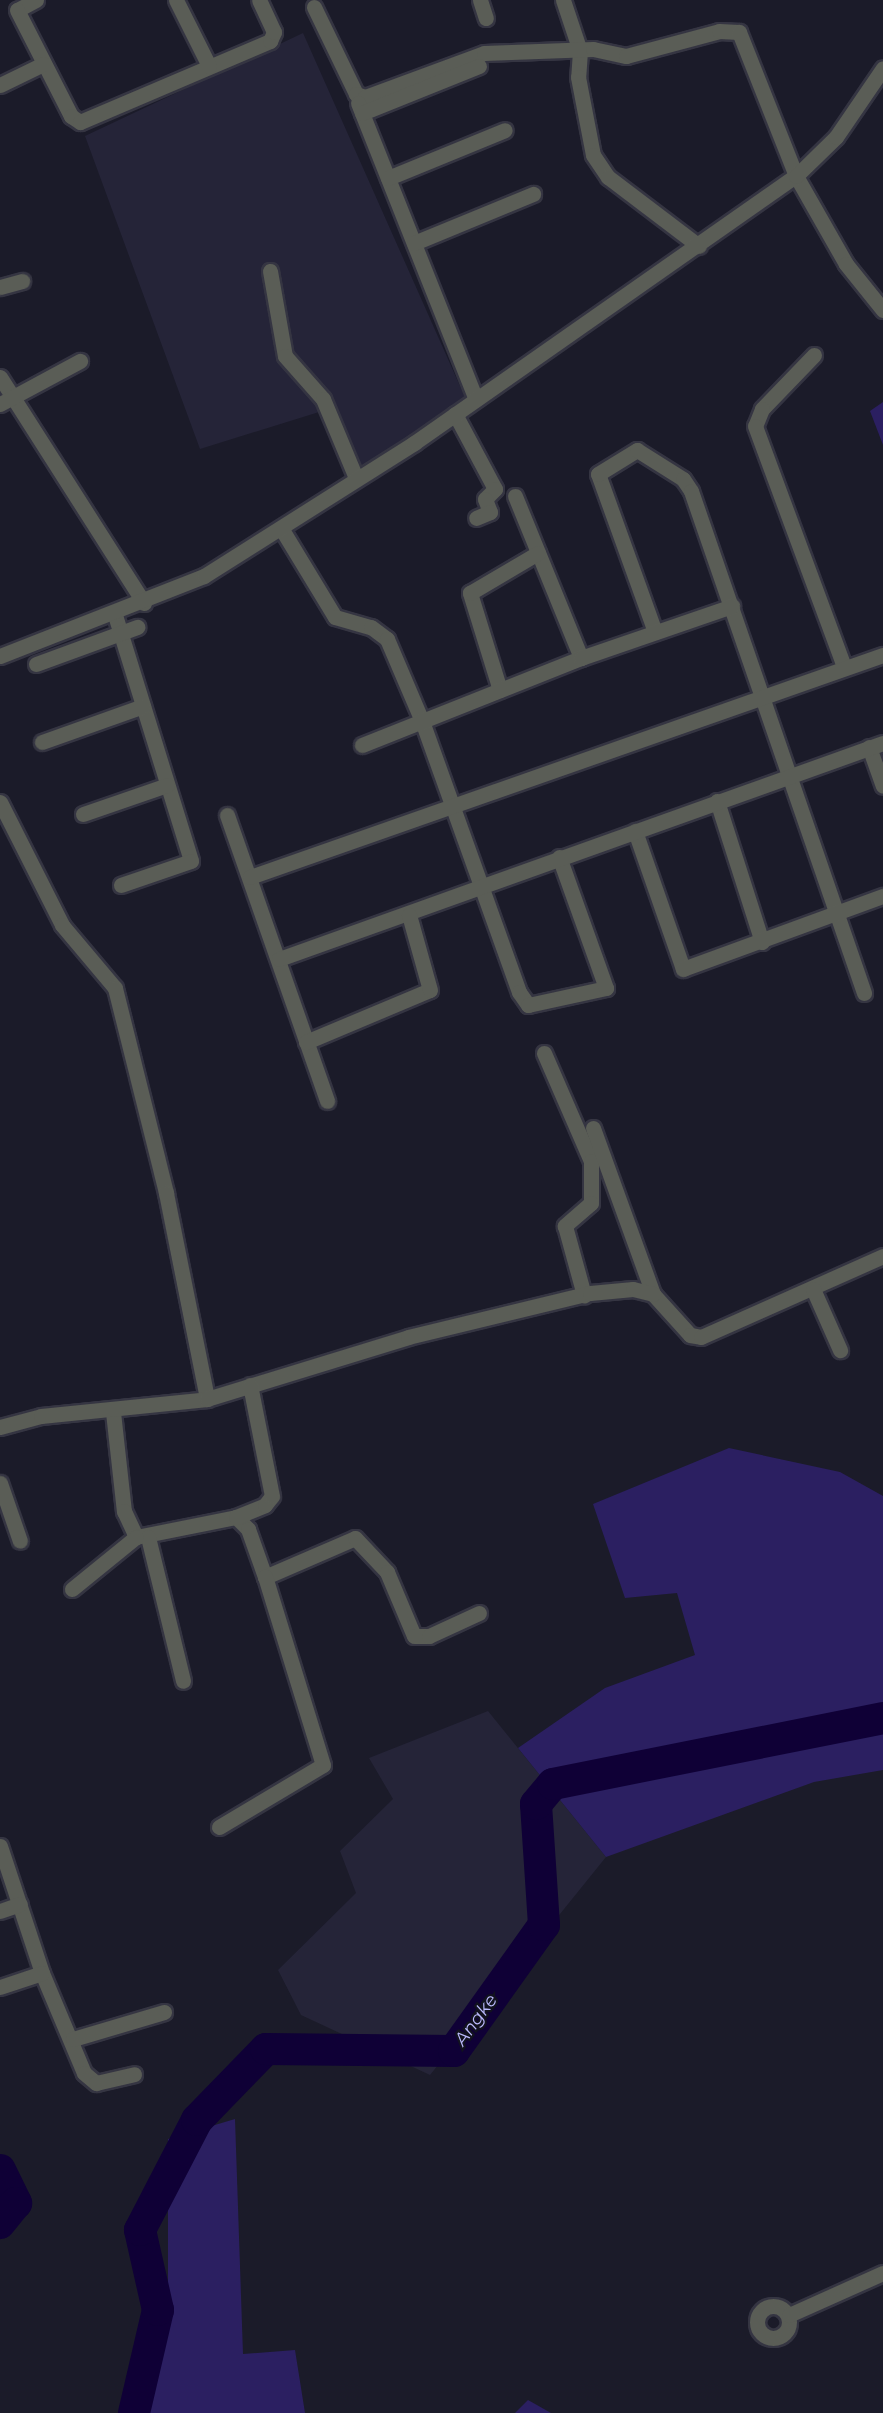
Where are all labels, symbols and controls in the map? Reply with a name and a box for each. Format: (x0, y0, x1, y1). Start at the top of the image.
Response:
water label: Angke (450, 1990, 502, 2050)

